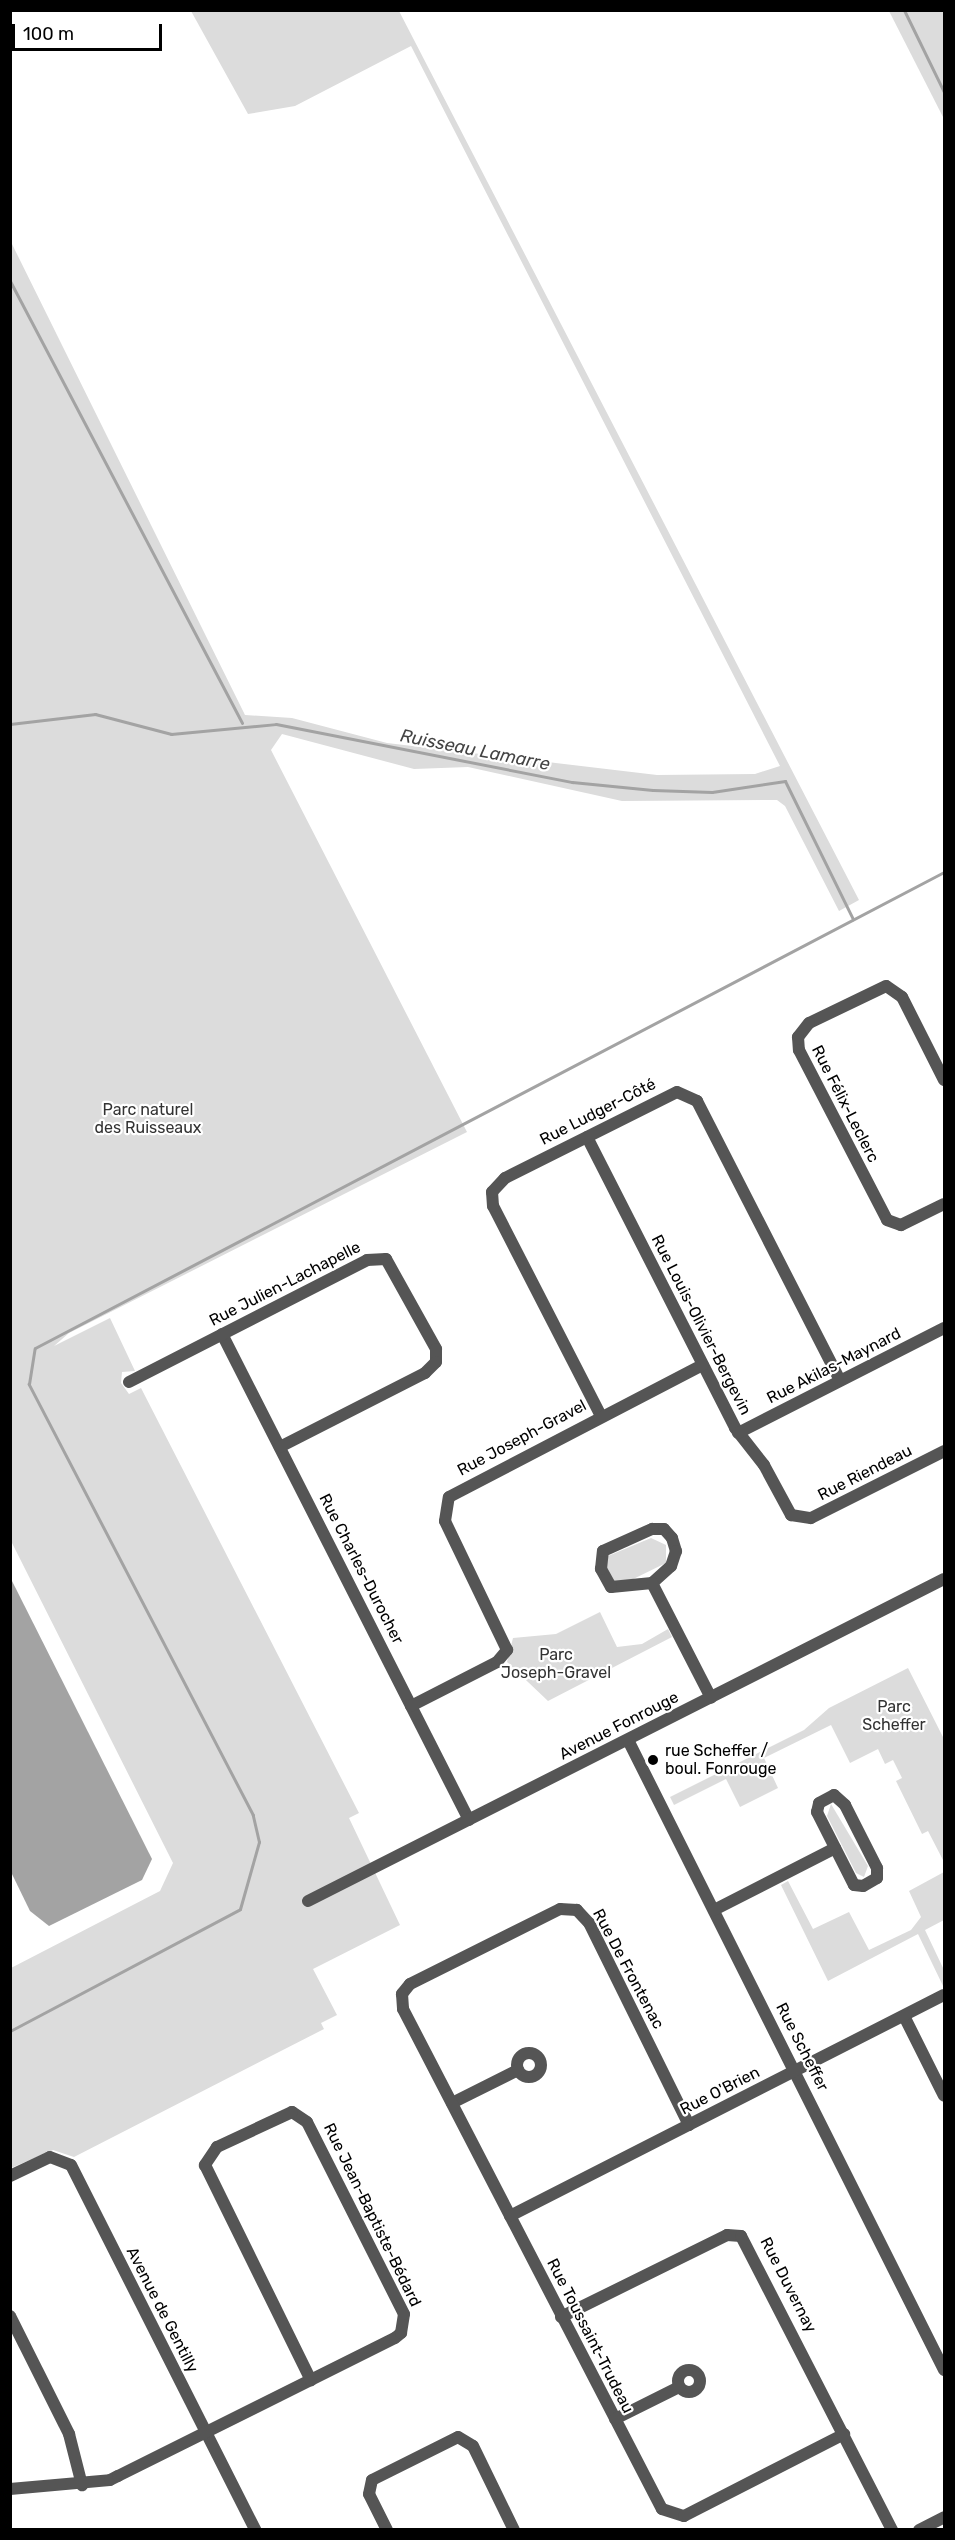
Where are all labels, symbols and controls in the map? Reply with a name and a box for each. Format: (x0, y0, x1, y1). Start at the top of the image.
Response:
scale bar (15, 12, 165, 50)
text: 100 m (23, 23, 74, 45)
water label: Ruisseau Lamarre (398, 725, 552, 775)
street label: Rue Félix-Leclerc (807, 1042, 883, 1166)
street label: Rue Ludger-Côté (537, 1074, 659, 1150)
park label: Parc naturel des Ruisseaux (95, 1100, 201, 1138)
street label: Rue Louis-Olivier-Bergevin (647, 1232, 755, 1418)
street label: Rue Julien-Lachapelle (206, 1237, 364, 1331)
street label: Rue Akilas-Maynard (764, 1324, 904, 1408)
street label: Rue Joseph-Gravel (454, 1396, 590, 1480)
street label: Rue Riendeau (815, 1441, 915, 1505)
street label: Rue Charles-Durocher (315, 1491, 407, 1647)
park label: Parc Joseph-Gravel (501, 1645, 611, 1683)
street label: Avenue Fonrouge (556, 1688, 682, 1764)
park label: Parc Scheffer (862, 1697, 926, 1735)
place label: rue Scheffer / boul. Fonrouge (665, 1741, 776, 1779)
marker: rue Scheffer / boul. Fonrouge (646, 1753, 660, 1767)
street label: Rue De Frontenac (588, 1906, 668, 2032)
street label: Rue Scheffer (772, 2000, 832, 2094)
street label: Rue O'Brien (677, 2063, 763, 2119)
street label: Rue Jean-Baptiste-Bédard (319, 2120, 425, 2310)
street label: Rue Duvernay (756, 2234, 820, 2336)
street label: Avenue de Gentilly (122, 2244, 202, 2376)
street label: Rue Toussaint-Trudeau (542, 2255, 638, 2417)

